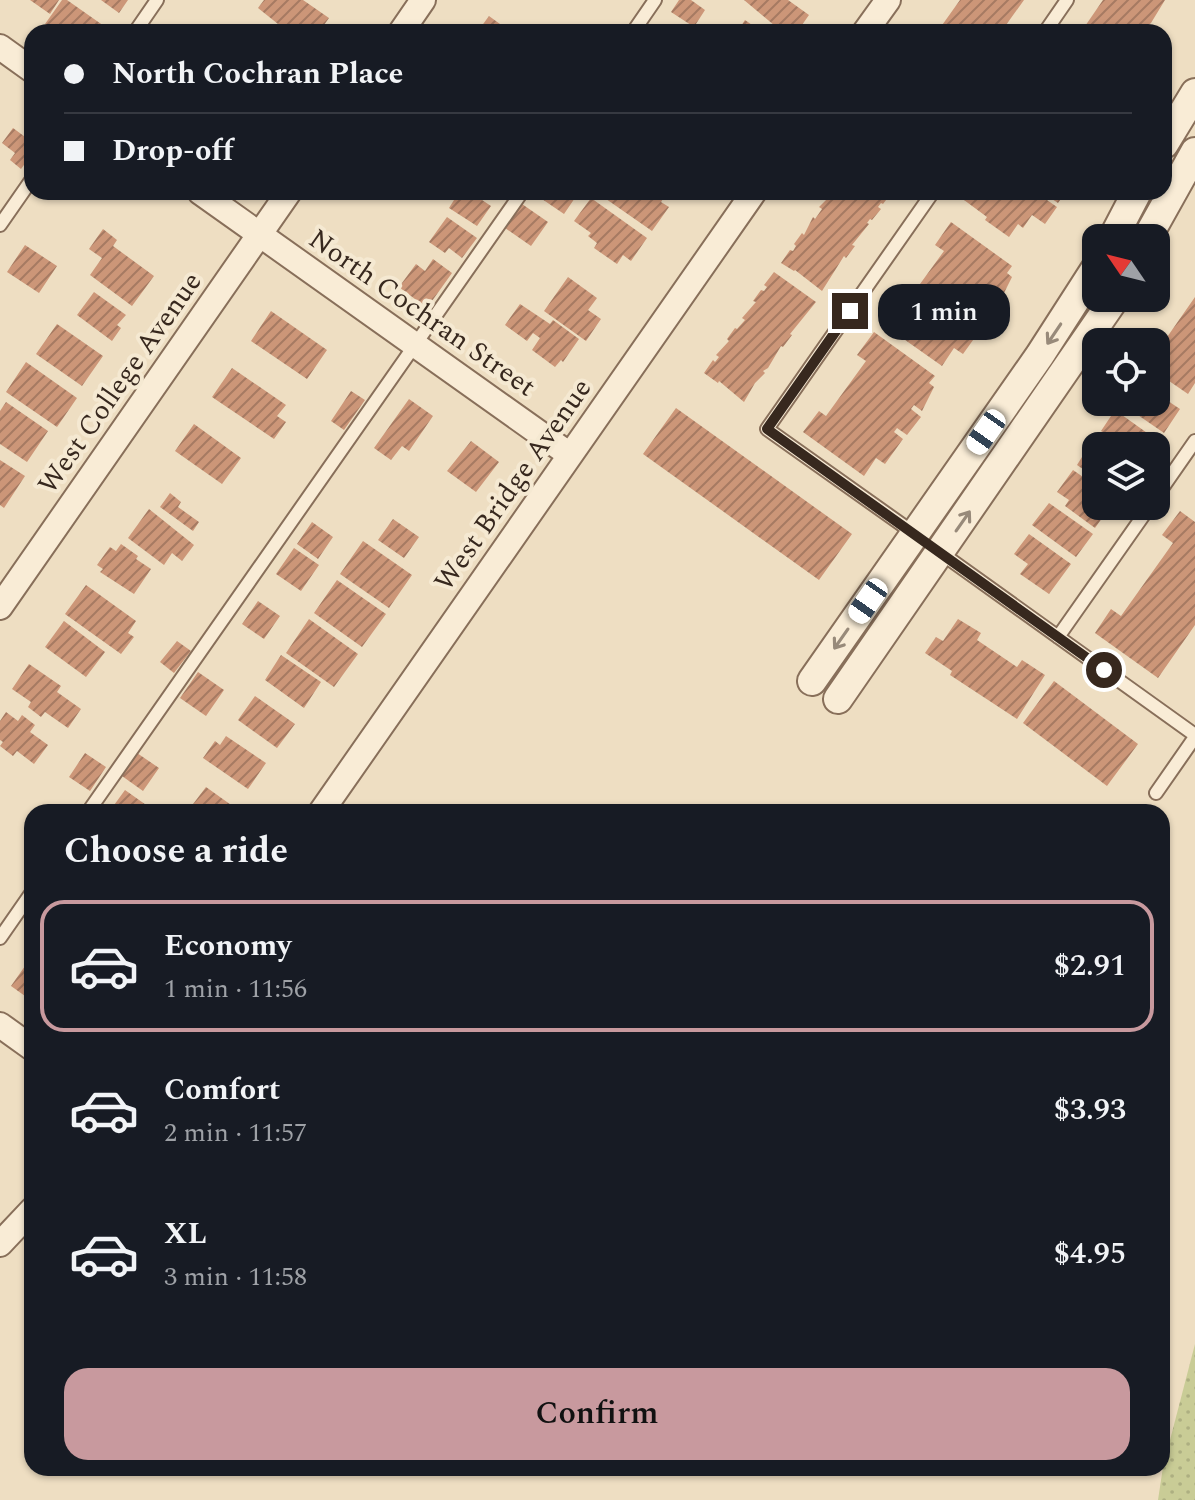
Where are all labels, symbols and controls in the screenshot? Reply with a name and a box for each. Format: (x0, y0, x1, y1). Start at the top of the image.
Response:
text: North Cochran Place (112, 51, 403, 97)
text: Drop-off (112, 128, 233, 174)
street label: North Cochran Street (299, 218, 545, 408)
north arrow (1082, 224, 1170, 312)
map controls (1082, 224, 1170, 520)
street label: West College Avenue (27, 263, 213, 503)
callout: 1 min (878, 283, 1010, 339)
text: 1 min (910, 292, 978, 332)
route end (832, 293, 868, 329)
one-way arrow (1046, 323, 1062, 345)
button: locate (1082, 328, 1170, 416)
street label: West Bridge Avenue (423, 370, 603, 600)
car (962, 405, 1010, 459)
button: layers (1082, 432, 1170, 520)
one-way arrow (955, 510, 971, 532)
car (844, 574, 892, 628)
one-way arrow (833, 628, 849, 650)
route start (1086, 652, 1122, 688)
text: Choose a ride (64, 824, 288, 879)
text: Economy (164, 923, 291, 969)
icon: car (68, 930, 140, 1002)
text: $2.91 (1054, 943, 1126, 989)
text: 1 min · 11:56 (164, 969, 307, 1009)
text: Comfort (164, 1067, 280, 1113)
icon: car (68, 1074, 140, 1146)
text: $3.93 (1054, 1087, 1126, 1133)
text: 2 min · 11:57 (164, 1113, 307, 1153)
text: XL (164, 1211, 207, 1257)
icon: car (68, 1218, 140, 1290)
text: $4.95 (1054, 1231, 1126, 1277)
text: 3 min · 11:58 (164, 1257, 307, 1297)
button: Confirm (64, 1368, 1130, 1460)

